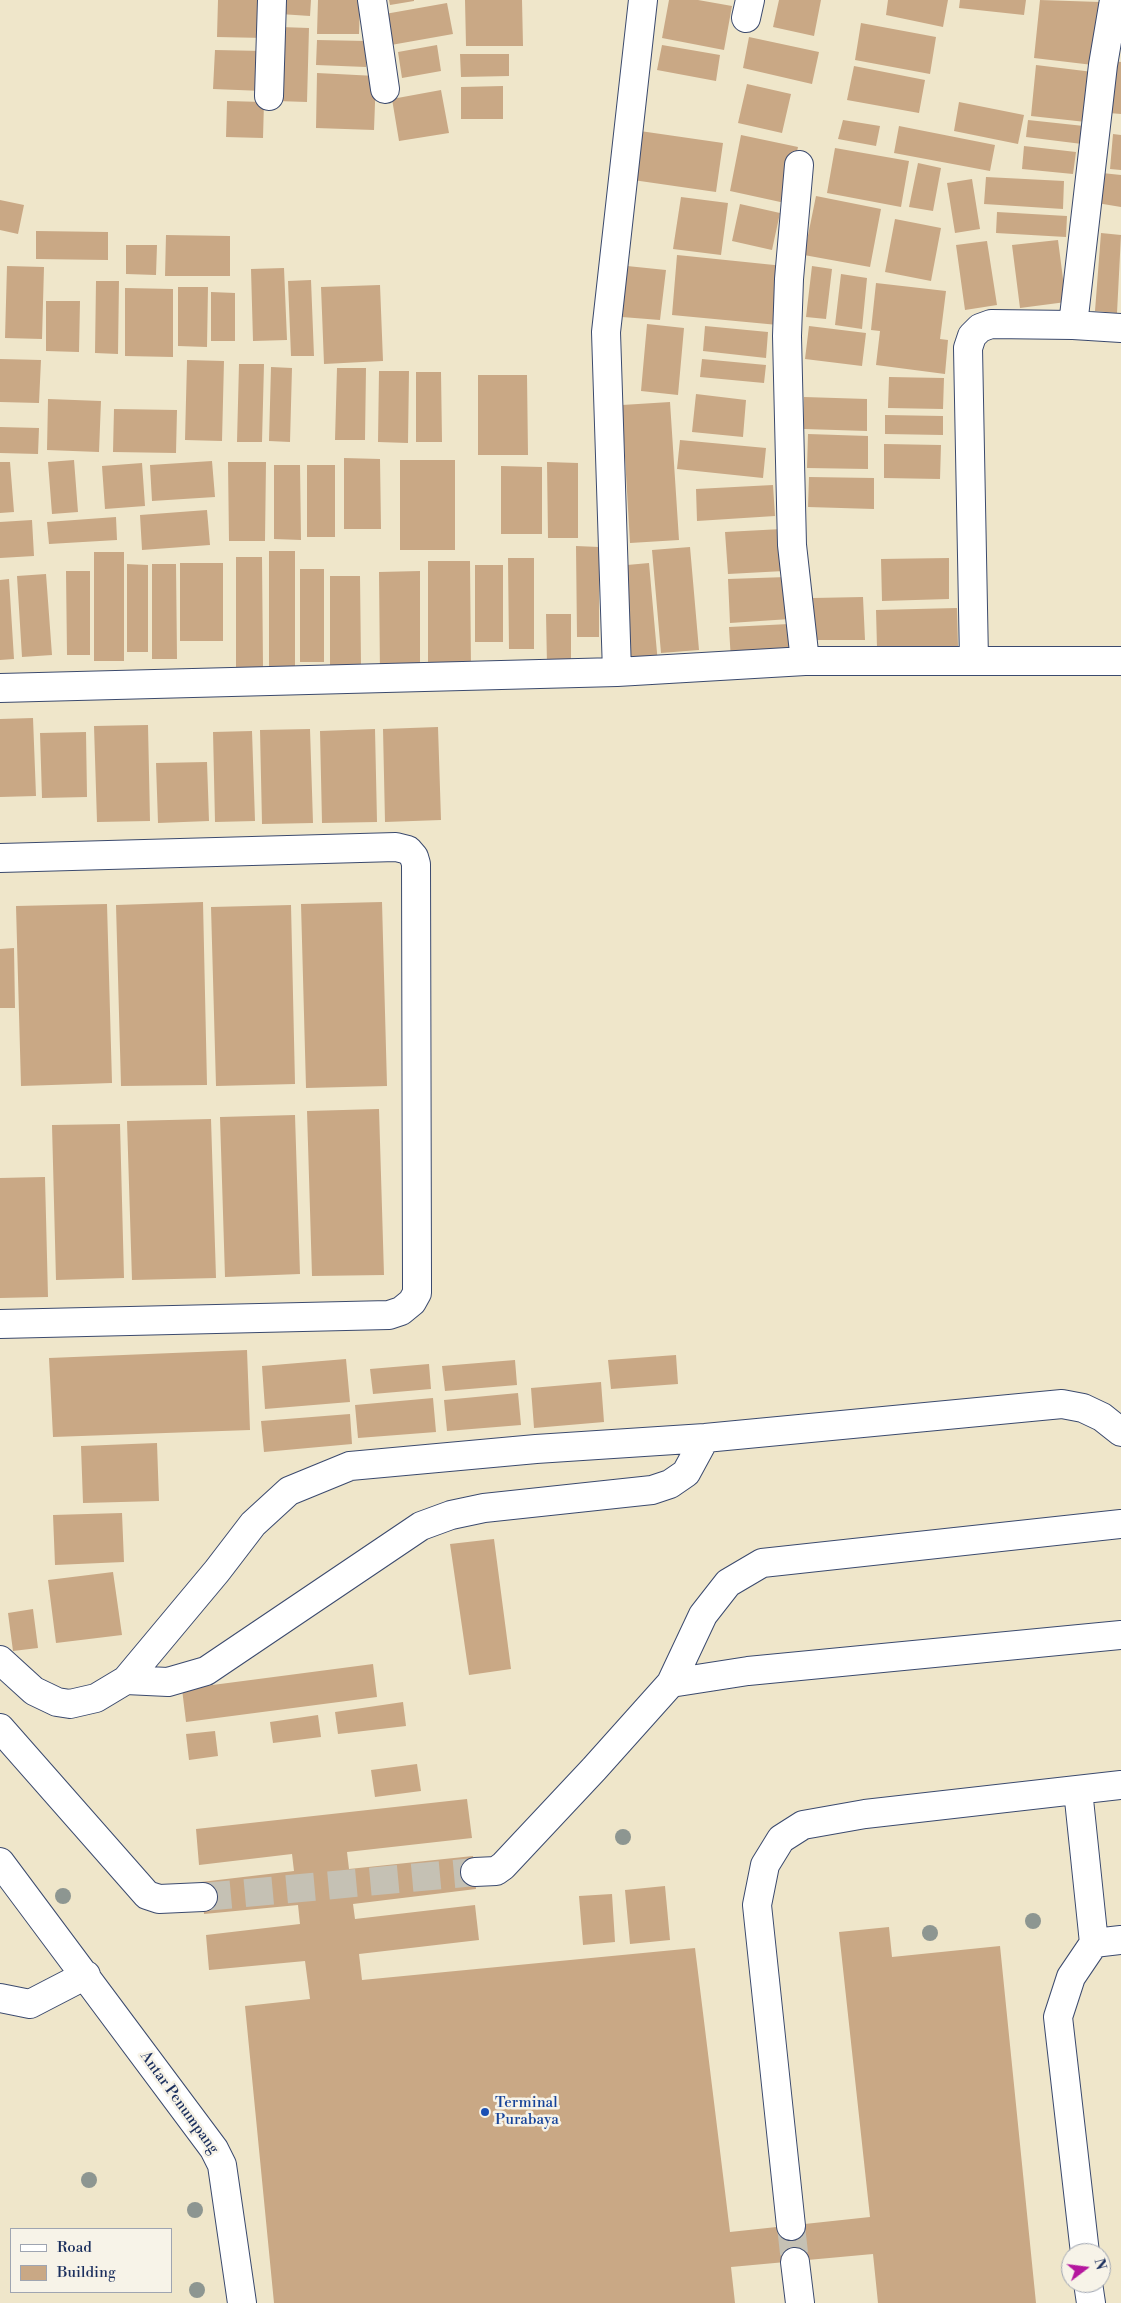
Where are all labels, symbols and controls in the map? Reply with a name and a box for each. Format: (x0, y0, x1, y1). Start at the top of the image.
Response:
street label: Antar Penumpang (136, 2048, 222, 2158)
place label: Terminal Purabaya (495, 2094, 559, 2129)
marker: Terminal Purabaya (479, 2106, 491, 2118)
legend (10, 2228, 172, 2293)
text: Road (57, 2238, 92, 2257)
north arrow (1061, 2243, 1111, 2293)
text: N (1089, 2257, 1110, 2272)
text: Building (57, 2263, 116, 2282)

